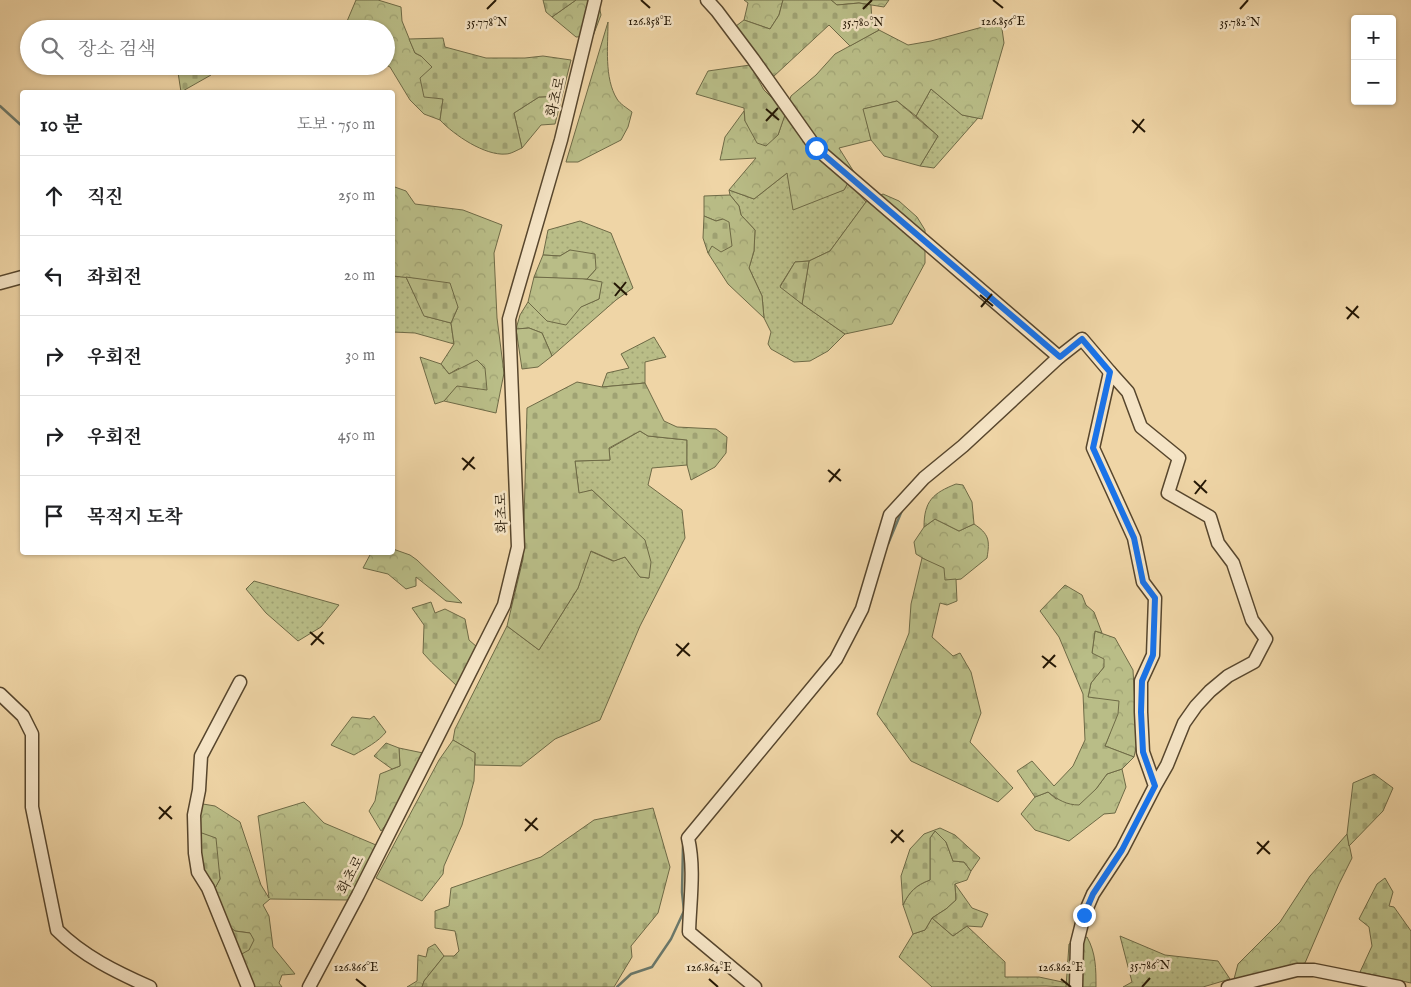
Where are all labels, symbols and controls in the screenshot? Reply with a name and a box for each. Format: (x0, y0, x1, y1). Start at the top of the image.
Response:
text: 126.858°E (628, 14, 672, 29)
text: 126.856°E (981, 14, 1025, 29)
text: 35.778°N (467, 15, 508, 30)
text: 35.780°N (842, 15, 884, 30)
text: 35.782°N (1220, 15, 1261, 30)
map controls (1351, 15, 1396, 105)
button: + (1351, 15, 1396, 60)
search box (20, 20, 395, 75)
icon: search (38, 34, 66, 62)
text: 장소 검색 (78, 38, 156, 62)
button: − (1351, 60, 1396, 105)
street label: 화초로 (543, 75, 569, 119)
text: 10 분 (40, 112, 83, 139)
text: 도보 · 750 m (297, 115, 375, 135)
route start (805, 137, 828, 160)
icon: ahead (40, 182, 68, 210)
text: 직진 (87, 186, 124, 210)
text: 250 m (338, 186, 375, 206)
icon: left (40, 262, 68, 290)
text: 좌회전 (87, 266, 142, 290)
text: 20 m (344, 266, 375, 286)
icon: right (40, 342, 68, 370)
text: 우회전 (87, 346, 142, 370)
text: 30 m (345, 346, 375, 366)
icon: right (40, 422, 68, 450)
text: 우회전 (87, 426, 142, 450)
text: 450 m (338, 426, 375, 446)
street label: 화초로 (492, 492, 512, 534)
icon: arrive (40, 502, 68, 530)
text: 목적지 도착 (87, 506, 183, 530)
street label: 화초로 (334, 852, 368, 897)
route end (1073, 904, 1096, 927)
text: 35.786°N (1130, 958, 1171, 973)
text: 126.866°E (334, 960, 378, 975)
text: 126.864°E (686, 960, 732, 975)
text: 126.862°E (1038, 960, 1084, 975)

